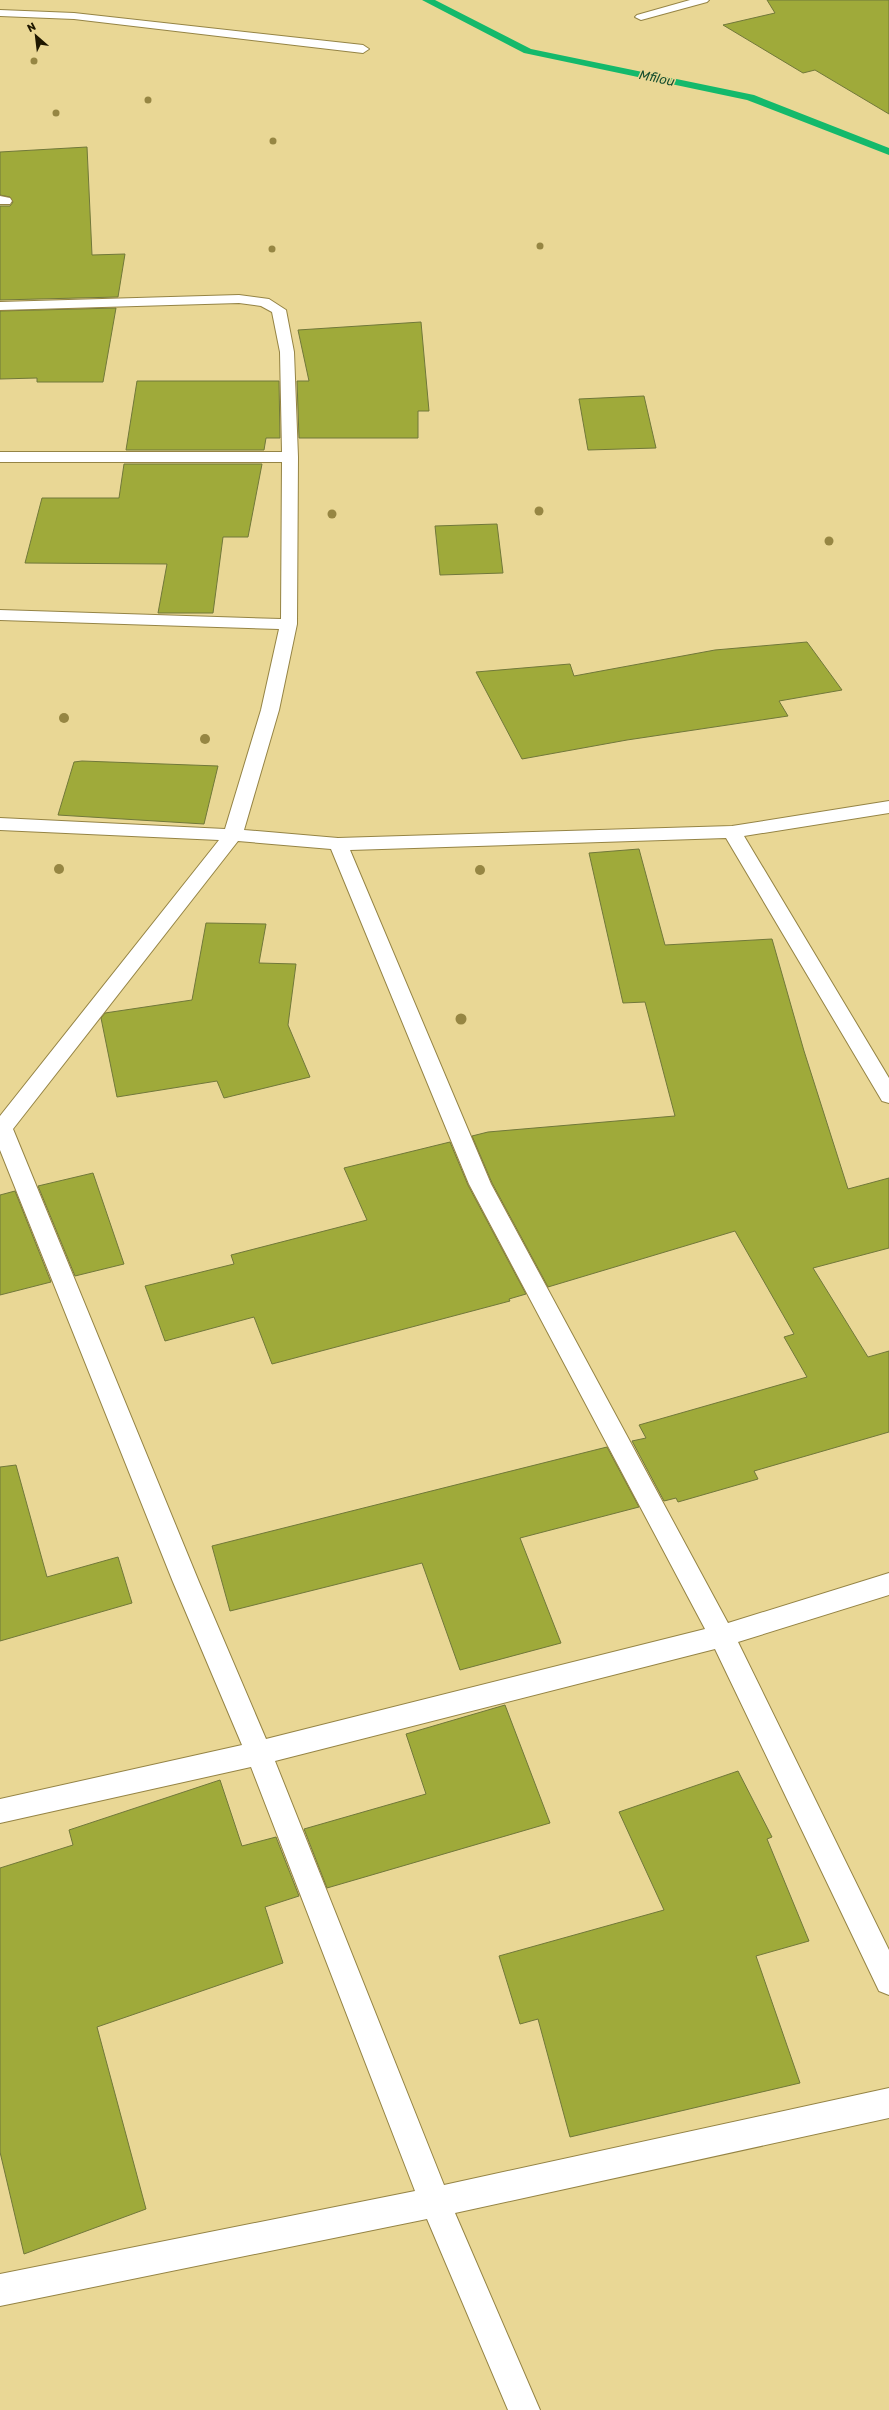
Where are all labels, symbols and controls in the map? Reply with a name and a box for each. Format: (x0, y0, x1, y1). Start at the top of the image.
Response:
north arrow (16, 16, 56, 56)
text: N (25, 20, 38, 35)
water label: Mfilou (638, 67, 676, 89)

